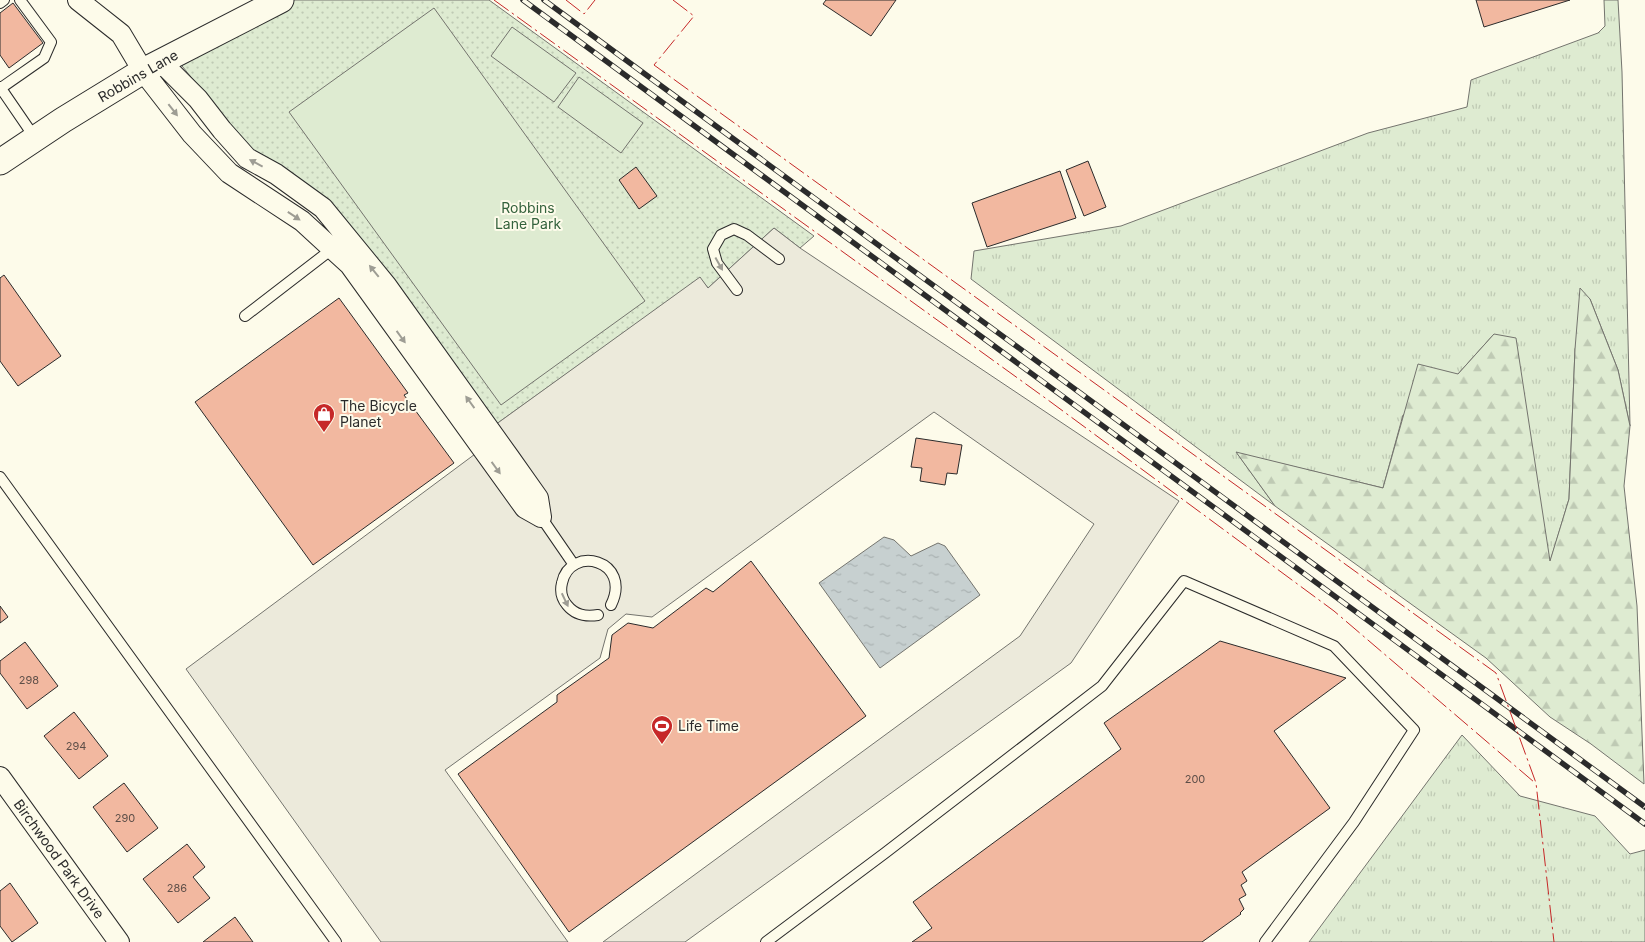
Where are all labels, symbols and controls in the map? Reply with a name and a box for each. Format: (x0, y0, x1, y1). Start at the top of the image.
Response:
street label: Robbins Lane (95, 46, 181, 105)
one-way arrow (167, 103, 178, 116)
one-way arrow (249, 159, 263, 167)
park label: Robbins Lane Park (495, 199, 561, 232)
one-way arrow (287, 211, 301, 221)
one-way arrow (715, 258, 724, 271)
one-way arrow (369, 265, 380, 278)
one-way arrow (396, 330, 406, 343)
one-way arrow (465, 396, 476, 409)
place label: The Bicycle Planet (340, 397, 417, 430)
shop icon: The Bicycle Planet (312, 402, 336, 433)
one-way arrow (491, 461, 501, 475)
one-way arrow (562, 593, 570, 607)
house number: 298 (19, 673, 39, 687)
sports icon: Life Time (650, 714, 674, 745)
place label: Life Time (678, 717, 739, 734)
house number: 294 (66, 739, 86, 753)
house number: 200 (1185, 772, 1205, 786)
street label: Birchwood Park Drive (10, 796, 108, 922)
house number: 290 (115, 811, 135, 825)
house number: 286 (167, 881, 187, 895)

